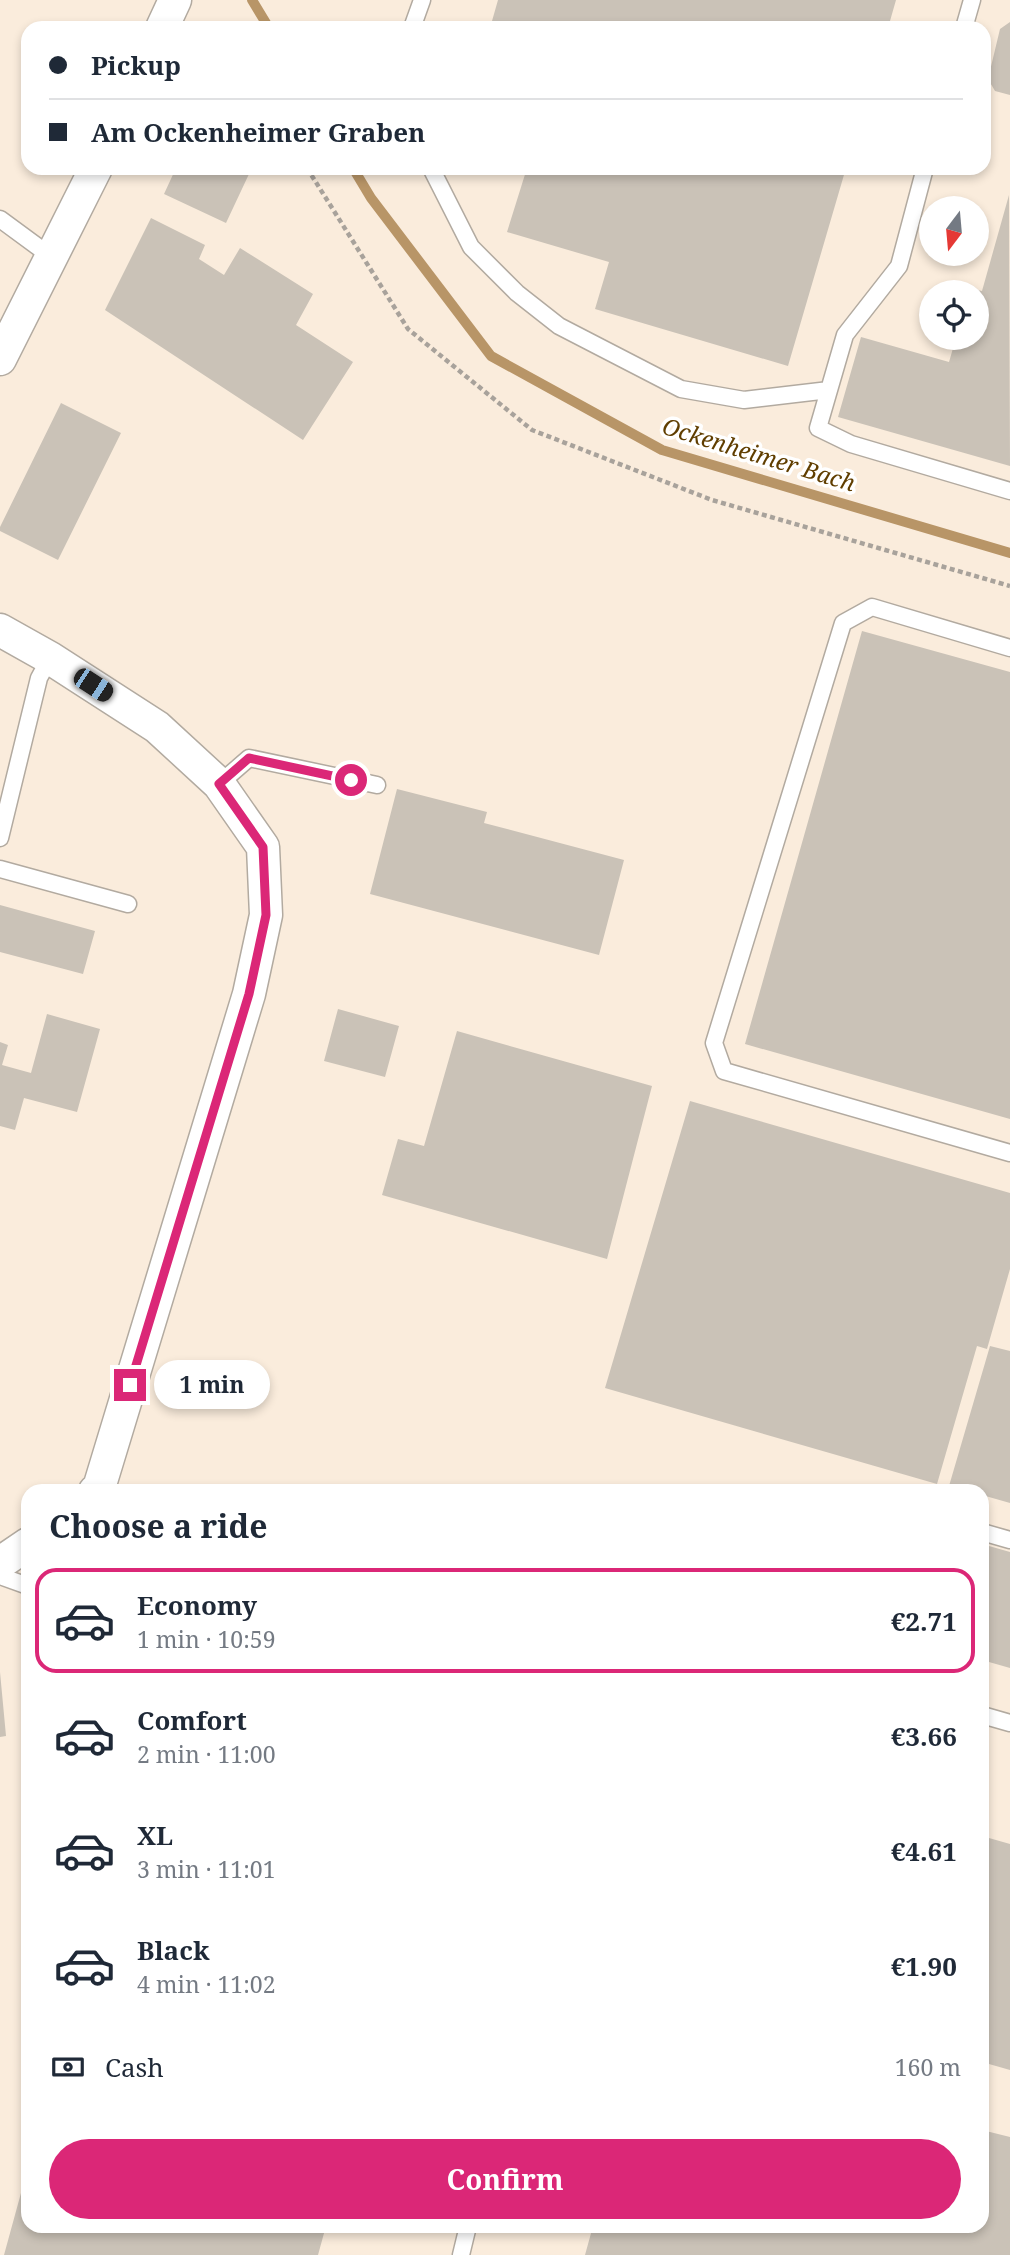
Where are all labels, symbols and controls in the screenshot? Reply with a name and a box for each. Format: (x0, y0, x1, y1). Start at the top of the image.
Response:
text: Pickup (91, 47, 181, 83)
text: Am Ockenheimer Graben (91, 114, 425, 150)
north arrow (919, 196, 989, 266)
map controls (919, 196, 989, 350)
button: locate (919, 280, 989, 350)
water label: Ockenheimer Bach (659, 409, 860, 499)
car (70, 665, 117, 705)
route start (335, 764, 367, 796)
callout: 1 min (154, 1360, 270, 1410)
text: 1 min (179, 1368, 245, 1400)
route end (114, 1369, 146, 1401)
text: Choose a ride (49, 1504, 268, 1547)
text: Economy (137, 1587, 257, 1623)
icon: car (53, 1589, 116, 1652)
text: €2.71 (891, 1603, 957, 1639)
text: 1 min · 10:59 (137, 1623, 275, 1655)
text: Comfort (137, 1702, 247, 1738)
icon: car (53, 1704, 116, 1767)
text: €3.66 (891, 1718, 957, 1754)
text: 2 min · 11:00 (137, 1738, 275, 1770)
text: XL (137, 1817, 173, 1853)
icon: car (53, 1819, 116, 1882)
text: €4.61 (891, 1833, 957, 1869)
text: 3 min · 11:01 (137, 1853, 275, 1885)
text: Black (137, 1932, 210, 1968)
icon: car (53, 1934, 116, 1997)
text: €1.90 (891, 1948, 957, 1984)
text: 4 min · 11:02 (137, 1968, 275, 2000)
icon: cash (49, 2048, 87, 2086)
text: Cash (105, 2049, 164, 2085)
text: 160 m (895, 2051, 961, 2083)
button: Confirm (49, 2139, 961, 2219)

